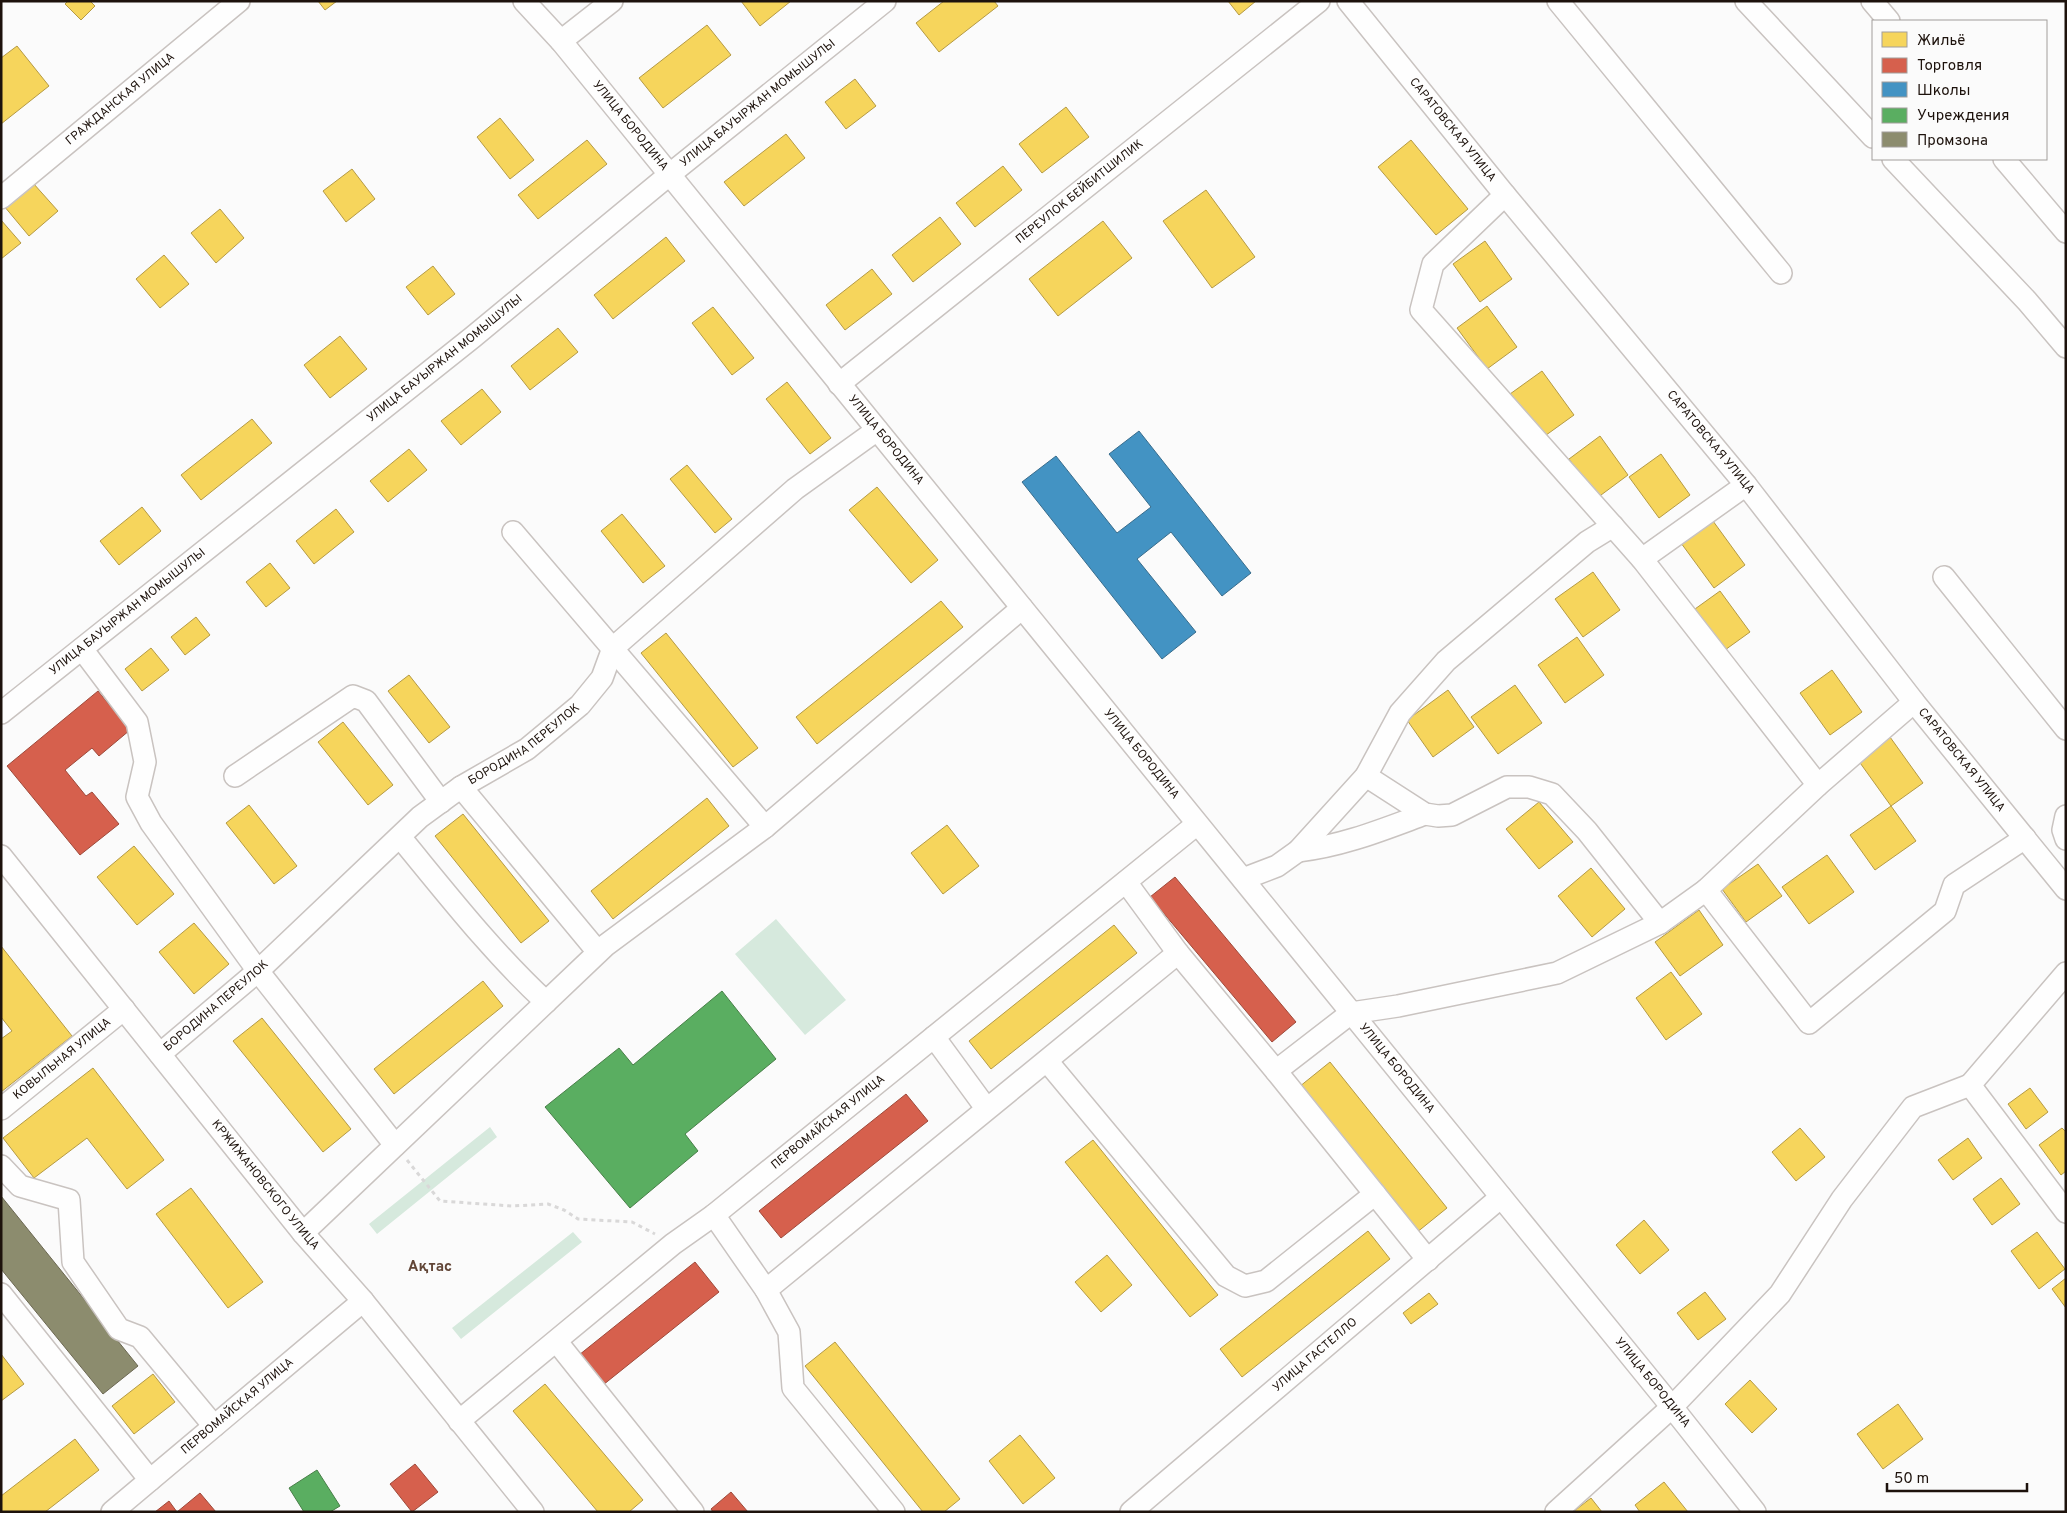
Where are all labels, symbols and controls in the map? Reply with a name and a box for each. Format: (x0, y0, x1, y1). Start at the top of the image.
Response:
legend (1872, 20, 2047, 160)
text: Жильё (1917, 32, 1965, 51)
street label: УЛИЦА БАУЫРЖАН МОМЫШУЛЫ (677, 36, 839, 171)
street label: ГРАЖДАНСКАЯ УЛИЦА (63, 49, 178, 149)
text: Торговля (1917, 57, 1982, 76)
street label: САРАТОВСКАЯ УЛИЦА (1405, 75, 1499, 185)
street label: УЛИЦА БОРОДИНА (589, 78, 672, 174)
text: Школы (1917, 82, 1971, 101)
text: Учреждения (1917, 107, 2009, 126)
text: Промзона (1917, 132, 1988, 151)
street label: ПЕРЕУЛОК БЕЙБИТШИЛИК (1013, 136, 1147, 248)
street label: УЛИЦА БАУЫРЖАН МОМЫШУЛЫ (364, 291, 526, 426)
street label: САРАТОВСКАЯ УЛИЦА (1663, 387, 1758, 497)
street label: УЛИЦА БОРОДИНА (844, 392, 927, 489)
street label: УЛИЦА БАУЫРЖАН МОМЫШУЛЫ (46, 545, 209, 679)
street label: БОРОДИНА ПЕРЕУЛОК (465, 700, 583, 789)
street label: САРАТОВСКАЯ УЛИЦА (1914, 705, 2008, 816)
street label: УЛИЦА БОРОДИНА (1100, 706, 1183, 803)
street label: БОРОДИНА ПЕРЕУЛОК (160, 957, 272, 1055)
street label: КОВЫЛЬНАЯ УЛИЦА (10, 1015, 115, 1104)
street label: УЛИЦА БОРОДИНА (1355, 1020, 1438, 1117)
street label: ПЕРВОМАЙСКАЯ УЛИЦА (768, 1072, 889, 1173)
street label: КРЖИЖАНОВСКОГО УЛИЦА (208, 1117, 323, 1254)
district label: Ақтас (408, 1258, 452, 1277)
street label: УЛИЦА ГАСТЕЛЛО (1270, 1315, 1361, 1396)
street label: УЛИЦА БОРОДИНА (1611, 1334, 1694, 1431)
street label: ПЕРВОМАЙСКАЯ УЛИЦА (178, 1355, 297, 1458)
scale bar (1887, 1460, 2027, 1492)
text: 50 m (1894, 1470, 1929, 1489)

